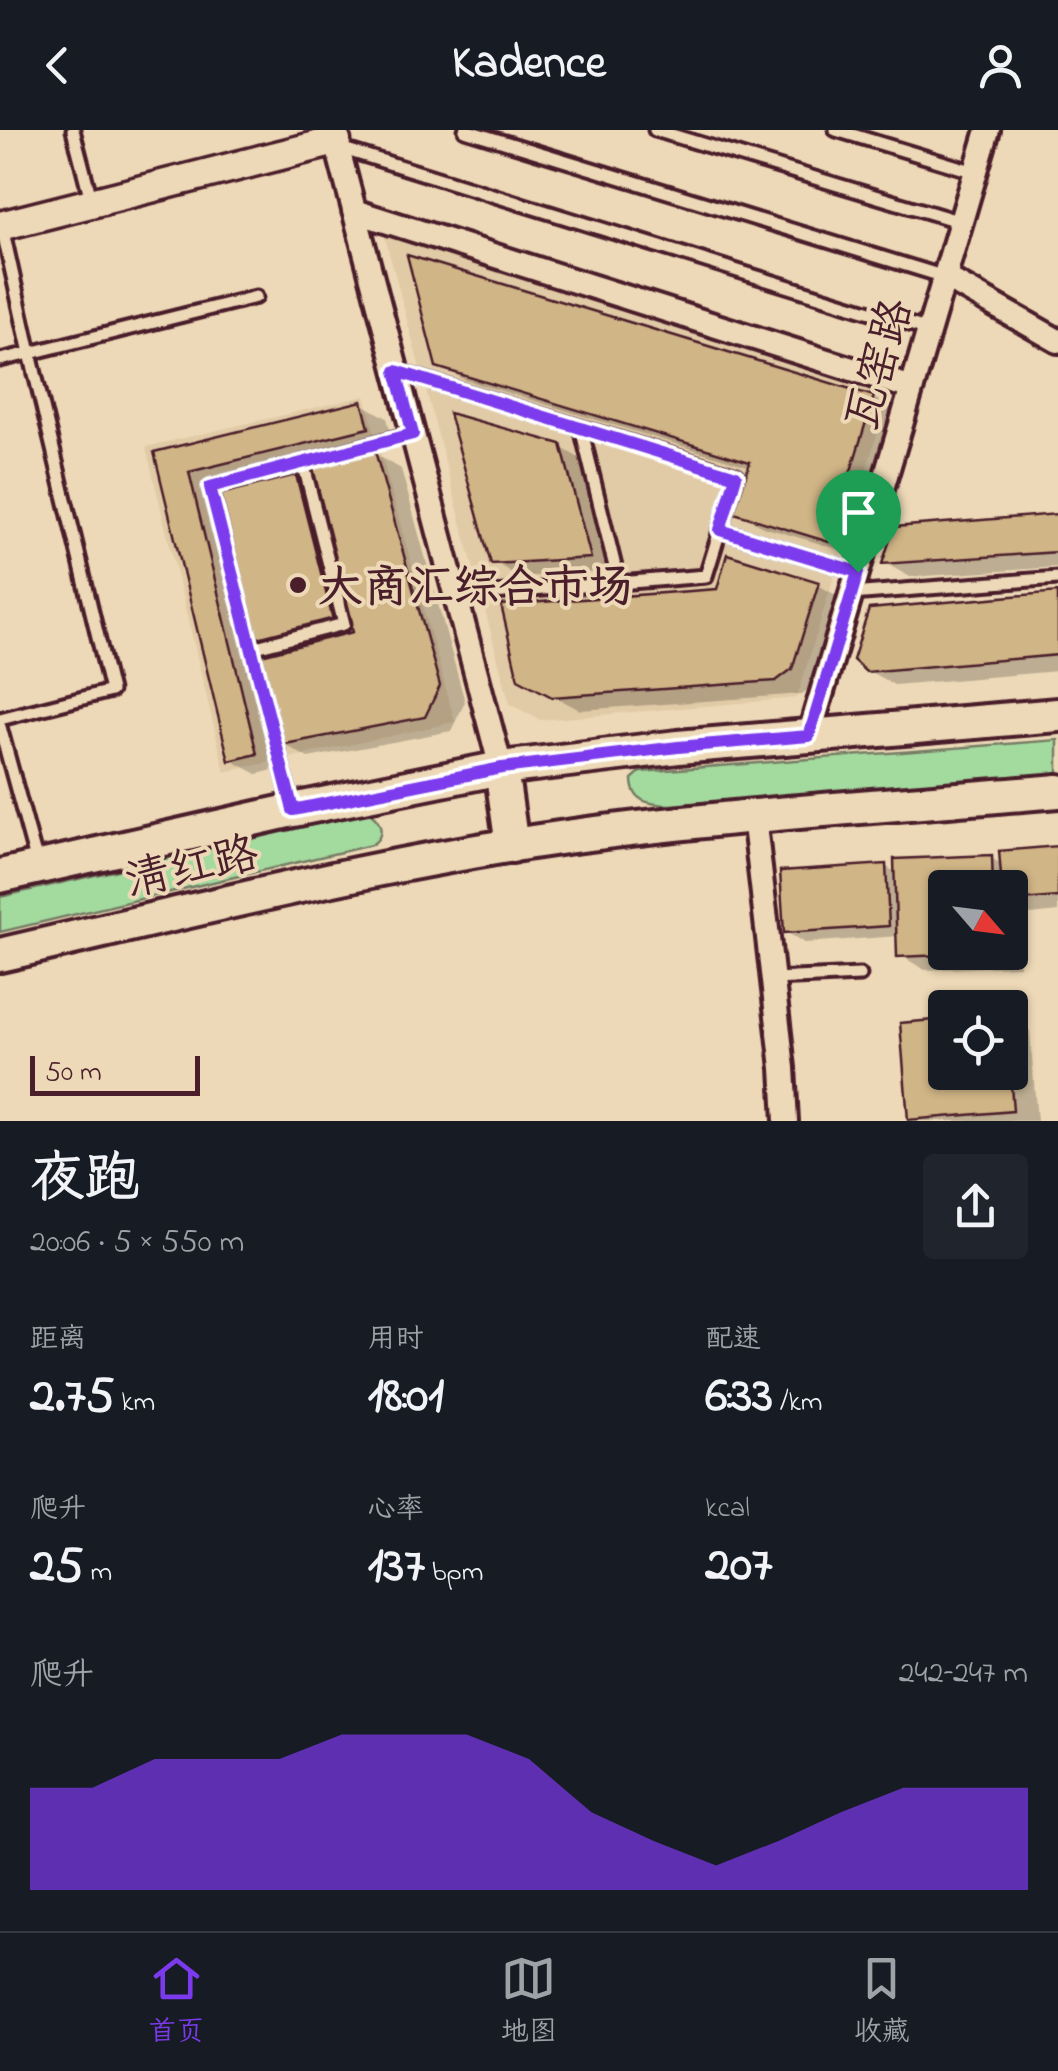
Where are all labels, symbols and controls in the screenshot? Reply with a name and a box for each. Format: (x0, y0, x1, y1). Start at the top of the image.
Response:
text: Kadence (452, 32, 606, 98)
icon: back (30, 38, 85, 93)
icon: person (973, 38, 1028, 93)
street label: 瓦窑路 (831, 291, 932, 439)
pin (816, 470, 901, 573)
icon: arrive (831, 485, 886, 540)
place label: 大商汇综合市场 (318, 557, 633, 623)
marker: 大商汇综合市场 (287, 574, 309, 596)
street label: 清红路 (119, 823, 265, 917)
north arrow (928, 870, 1028, 970)
map controls (928, 870, 1028, 1090)
button: locate (928, 990, 1028, 1090)
scale bar (30, 1051, 200, 1096)
text: 50 m (45, 1053, 102, 1094)
text: 夜跑 (30, 1142, 140, 1222)
button: share (923, 1154, 1028, 1259)
text: 20:06 · 5 × 550 m (30, 1220, 244, 1267)
text: 距离 (30, 1320, 86, 1361)
text: 用时 (368, 1320, 424, 1361)
text: 配速 (705, 1320, 761, 1361)
text: 2.75 (30, 1361, 114, 1434)
text: 18:01 (368, 1361, 444, 1434)
text: 6:33 (705, 1361, 773, 1434)
text: km (114, 1383, 155, 1424)
text: /km (773, 1383, 823, 1424)
text: kcal (705, 1489, 750, 1530)
text: 爬升 (30, 1490, 86, 1531)
text: 心率 (368, 1490, 424, 1531)
text: 207 (705, 1530, 772, 1603)
text: 25 (30, 1531, 83, 1604)
text: 137 (368, 1531, 425, 1604)
text: m (83, 1553, 112, 1594)
text: bpm (425, 1553, 484, 1594)
text: 242–247 m (899, 1651, 1028, 1698)
text: 爬升 (30, 1653, 94, 1700)
tab: 首页 (148, 1951, 204, 2054)
tab: 地图 (501, 1951, 557, 2054)
tab: 收藏 (854, 1951, 910, 2054)

